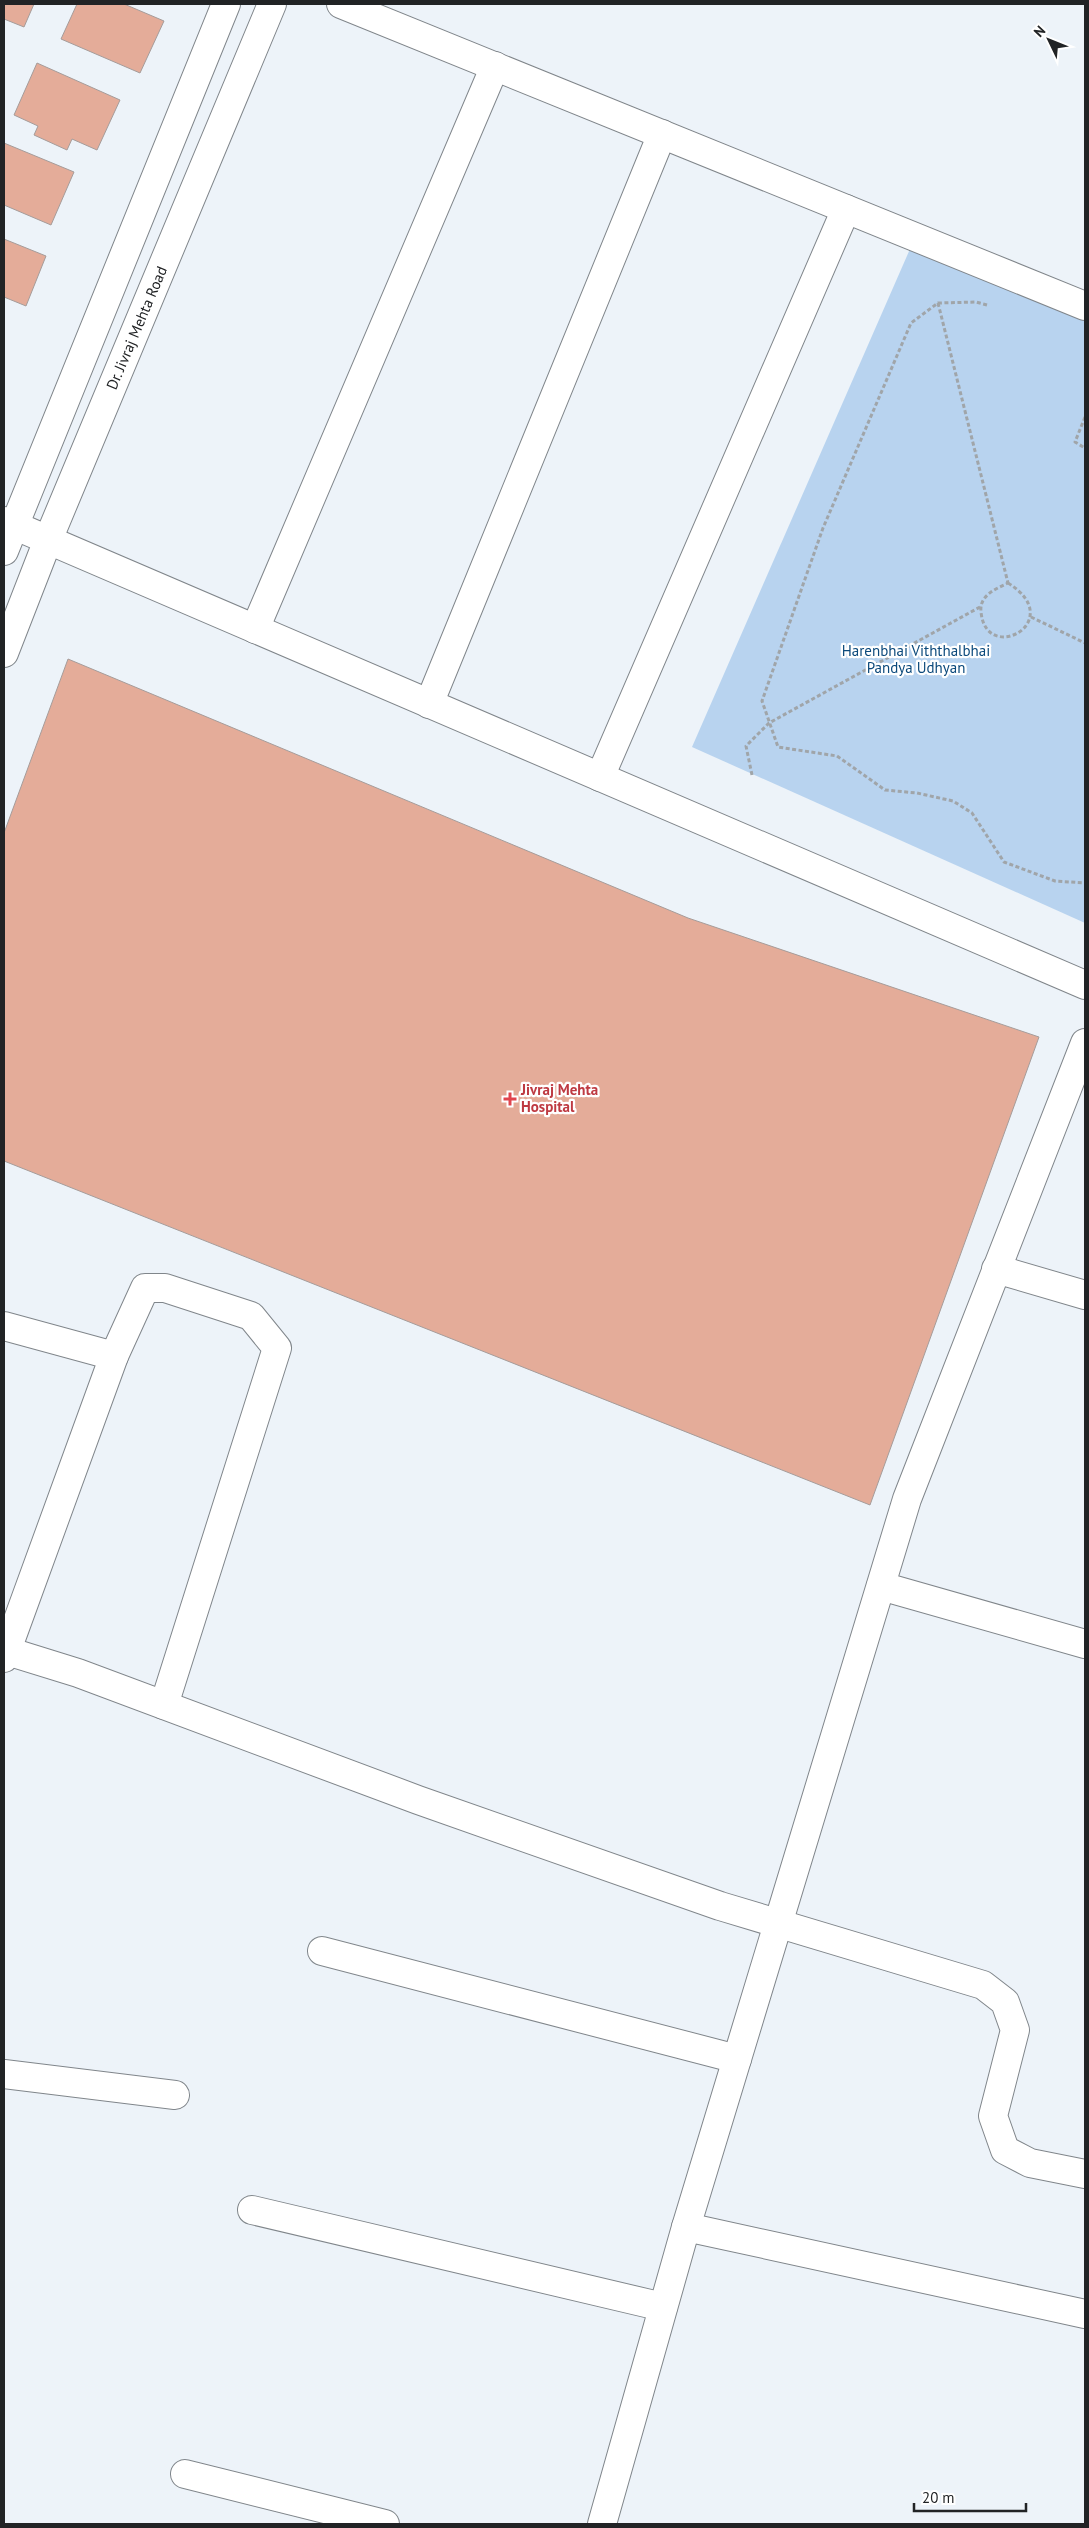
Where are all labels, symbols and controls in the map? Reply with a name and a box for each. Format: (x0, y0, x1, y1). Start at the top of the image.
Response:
north arrow (1024, 15, 1074, 65)
text: N (1030, 22, 1049, 41)
street label: Dr. Jivraj Mehta Road (102, 263, 171, 392)
park label: Harenbhai Viththalbhai Pandya Udhyan (842, 641, 990, 677)
place label: Jivraj Mehta Hospital (520, 1080, 598, 1116)
marker: Jivraj Mehta Hospital (503, 1092, 517, 1106)
scale bar (914, 2480, 1026, 2512)
text: 20 m (922, 2488, 955, 2507)

